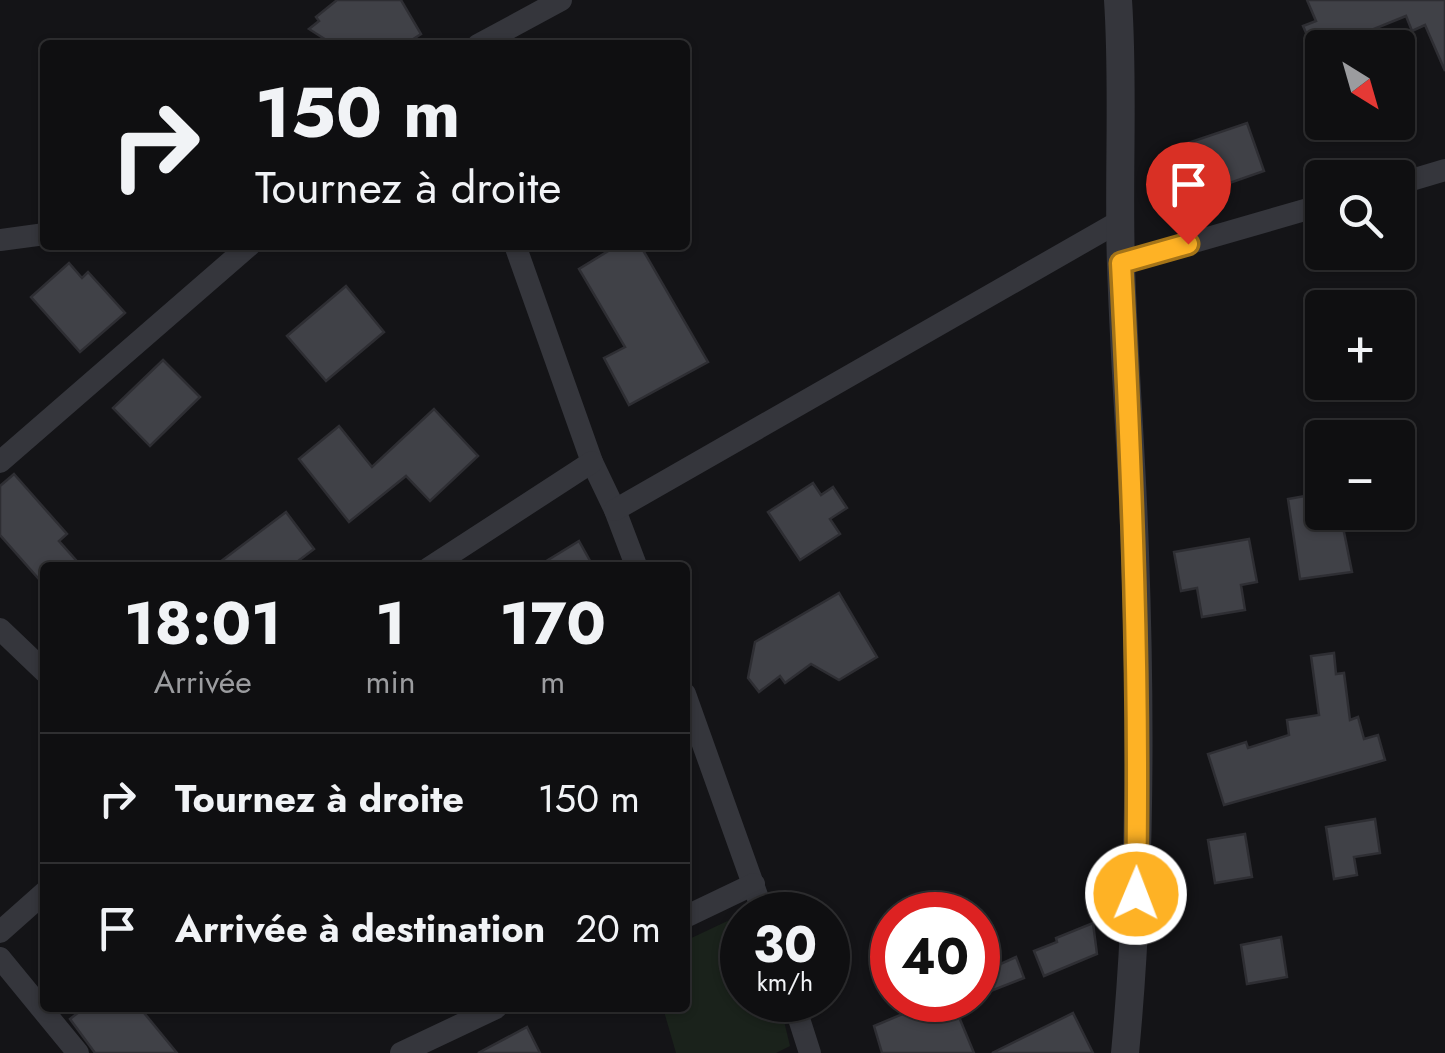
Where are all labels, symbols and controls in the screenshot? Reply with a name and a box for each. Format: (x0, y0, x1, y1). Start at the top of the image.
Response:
north arrow (1305, 30, 1415, 140)
map controls (1305, 30, 1415, 530)
text: 150 m (255, 62, 461, 163)
icon: right (90, 80, 220, 210)
pin (1146, 142, 1231, 245)
text: Tournez à droite (255, 155, 561, 220)
icon: arrive (1161, 157, 1216, 212)
button: search (1305, 160, 1415, 270)
button: + (1305, 290, 1415, 400)
button: − (1305, 420, 1415, 530)
text: 18:01 (124, 580, 282, 667)
text: 1 (375, 580, 406, 667)
text: 170 (500, 580, 606, 667)
text: Arrivée (154, 659, 252, 705)
text: min (366, 659, 416, 705)
text: m (540, 659, 565, 705)
icon: right (90, 771, 145, 826)
text: Tournez à droite (175, 771, 464, 826)
text: 150 m (538, 771, 640, 826)
position arrow (1084, 842, 1188, 946)
speed limit sign: 40 (870, 892, 1000, 1022)
icon: arrive (90, 901, 145, 956)
text: Arrivée à destination (175, 901, 545, 956)
text: 20 m (575, 901, 661, 956)
text: 30 (753, 908, 817, 981)
text: km/h (757, 964, 813, 1000)

